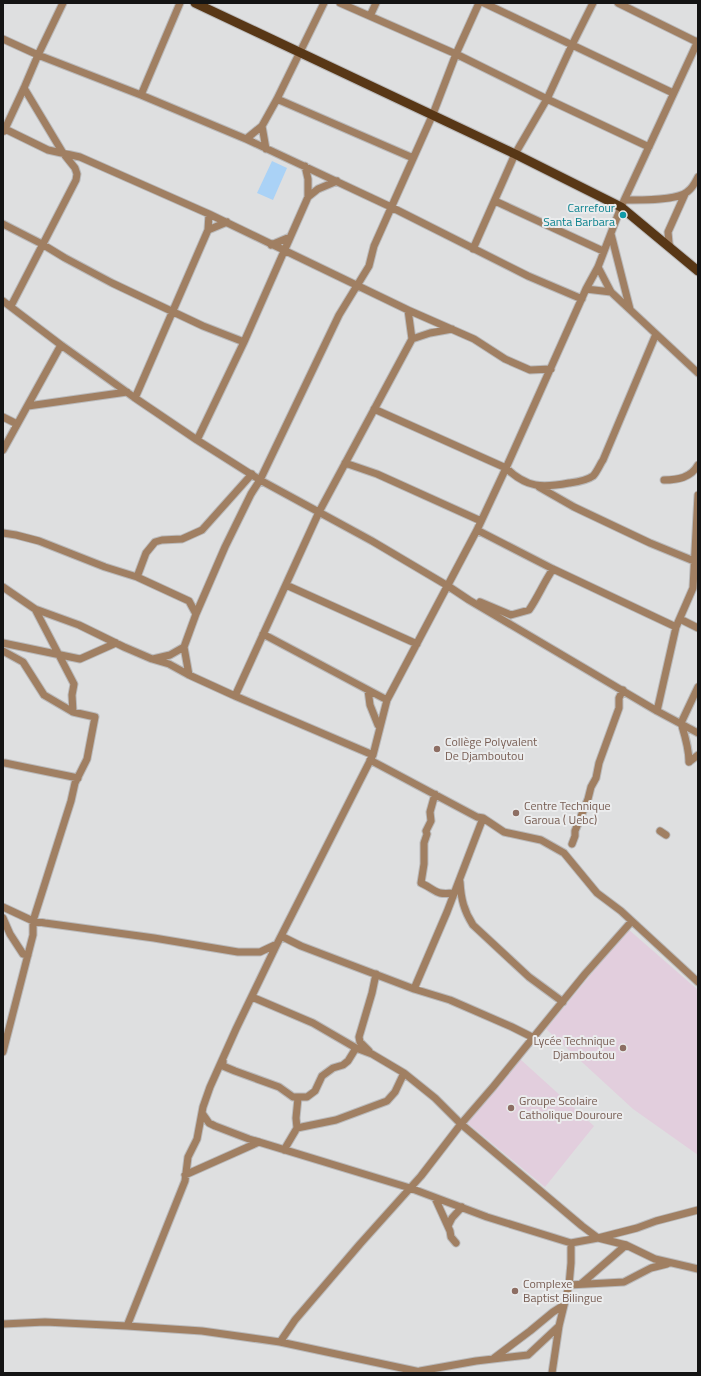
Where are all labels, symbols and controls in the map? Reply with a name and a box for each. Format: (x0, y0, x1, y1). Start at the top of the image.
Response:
place label: Carrefour Santa Barbara (543, 198, 615, 231)
marker: Carrefour Santa Barbara (618, 210, 628, 220)
place label: Collège Polyvalent De Djamboutou (445, 732, 538, 765)
marker: Collège Polyvalent De Djamboutou (432, 744, 442, 754)
place label: Centre Technique Garoua ( Uebc) (524, 796, 611, 829)
marker: Centre Technique Garoua ( Uebc) (511, 808, 521, 818)
place label: Lycée Technique Djamboutou (533, 1031, 615, 1064)
marker: Lycée Technique Djamboutou (618, 1043, 628, 1053)
place label: Groupe Scolaire Catholique Douroure (519, 1091, 623, 1124)
marker: Groupe Scolaire Catholique Douroure (506, 1103, 516, 1113)
place label: Complexe Baptist Bilingue (523, 1274, 602, 1307)
marker: Complexe Baptist Bilingue (510, 1286, 520, 1296)

